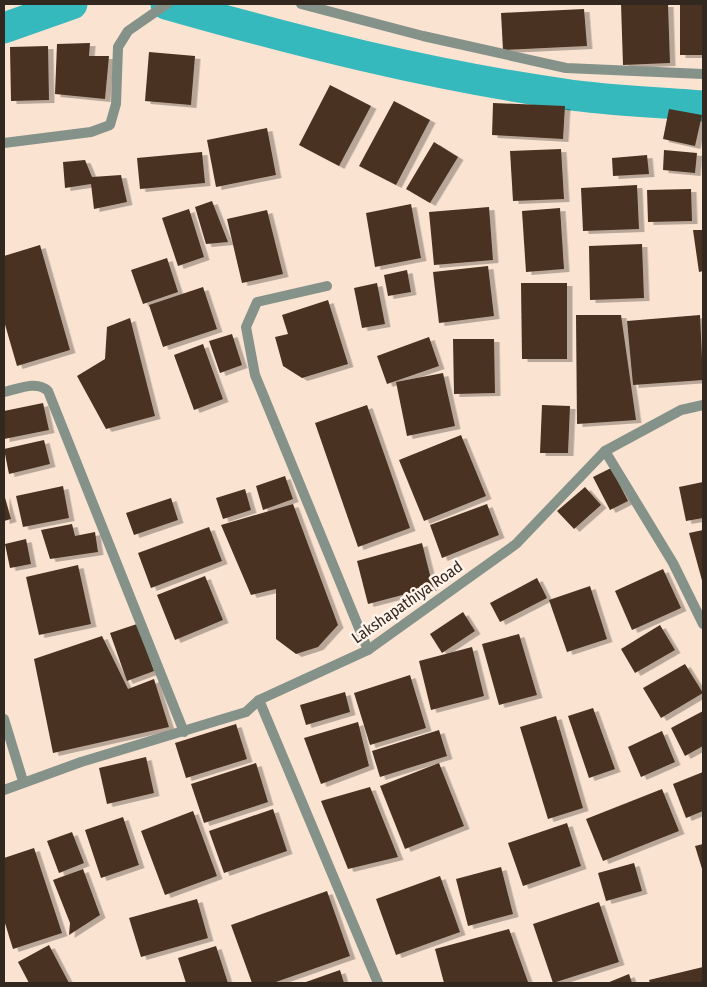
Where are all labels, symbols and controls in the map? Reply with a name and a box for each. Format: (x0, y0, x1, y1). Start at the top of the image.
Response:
street label: Lakshapathiya Road (348, 557, 466, 647)

